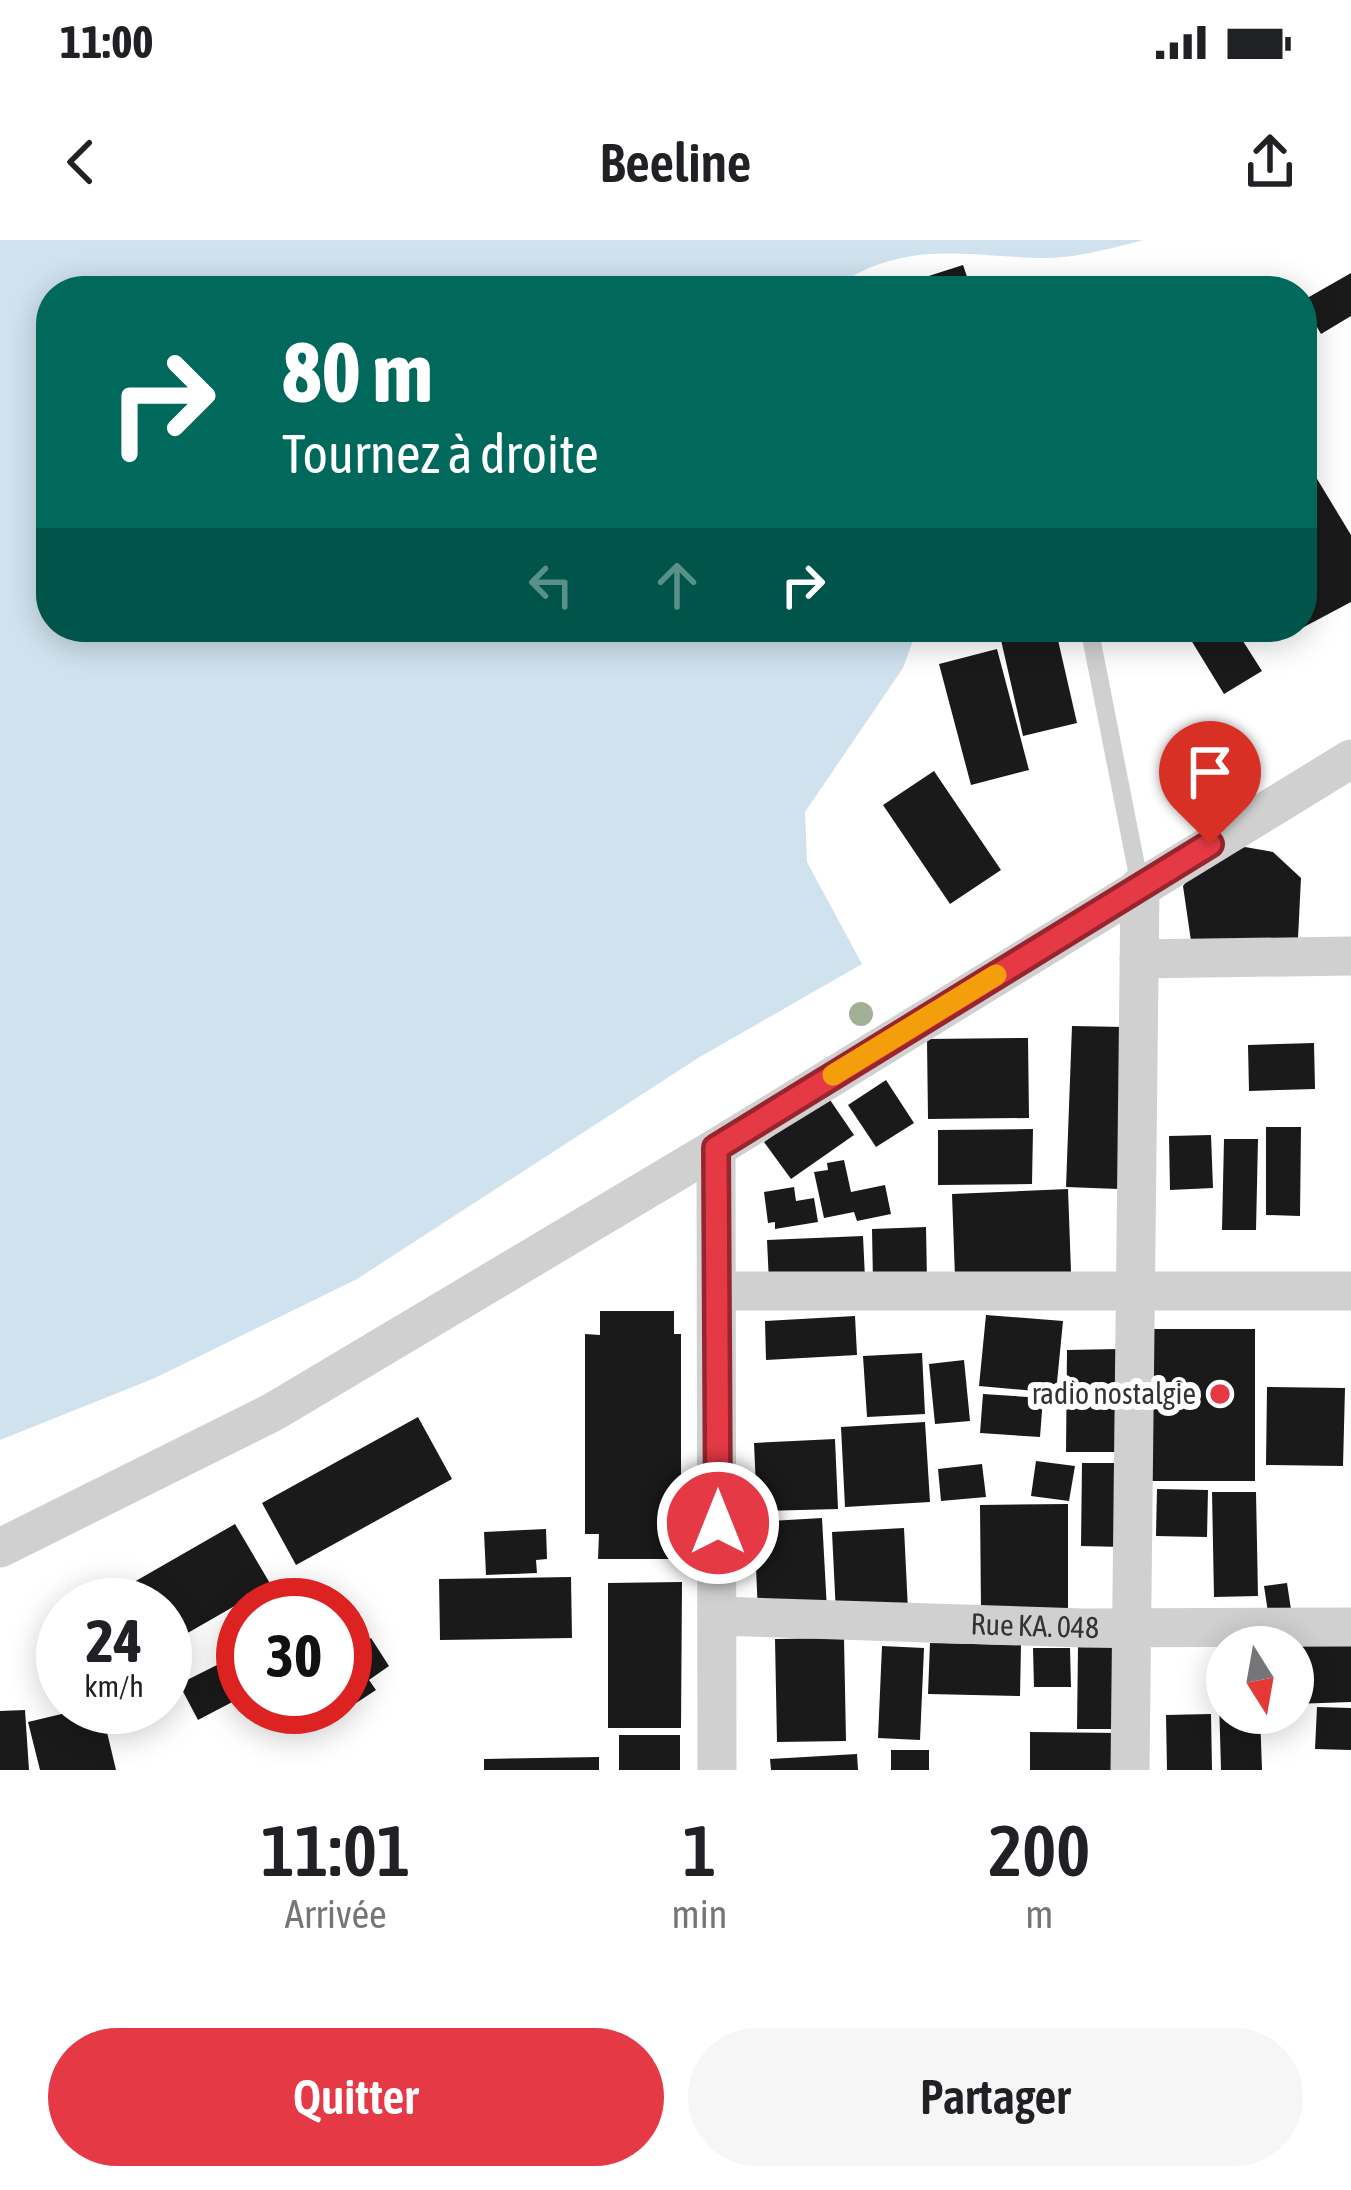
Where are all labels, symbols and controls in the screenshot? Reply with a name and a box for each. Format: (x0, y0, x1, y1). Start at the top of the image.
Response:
text: 11:00 (60, 16, 154, 68)
icon: back (48, 129, 114, 195)
icon: share (1237, 129, 1303, 195)
text: Beeline (600, 132, 751, 193)
icon: right (84, 324, 240, 480)
text: 80 m (282, 324, 433, 420)
text: Tournez à droite (282, 423, 599, 484)
icon: left (518, 552, 584, 618)
icon: ahead (644, 552, 710, 618)
icon: right (770, 552, 836, 618)
pin (1159, 721, 1261, 844)
icon: arrive (1177, 739, 1243, 805)
place label: radio nostalgie (1032, 1376, 1196, 1410)
marker: radio nostalgie (1207, 1381, 1233, 1407)
position arrow (655, 1460, 781, 1586)
speed limit sign: 30 (216, 1578, 372, 1734)
text: 24 (86, 1606, 142, 1675)
street label: Rue KA. 048 (970, 1606, 1099, 1644)
north arrow (1206, 1626, 1314, 1734)
map controls (1206, 1626, 1314, 1734)
text: km/h (84, 1669, 144, 1703)
text: 11:01 (261, 1809, 411, 1891)
text: 1 (683, 1809, 716, 1891)
text: 200 (989, 1809, 1090, 1891)
text: Arrivée (285, 1892, 387, 1936)
text: min (672, 1892, 728, 1936)
text: m (1025, 1892, 1053, 1936)
button: Quitter (48, 2028, 664, 2166)
button: Partager (688, 2028, 1303, 2166)

